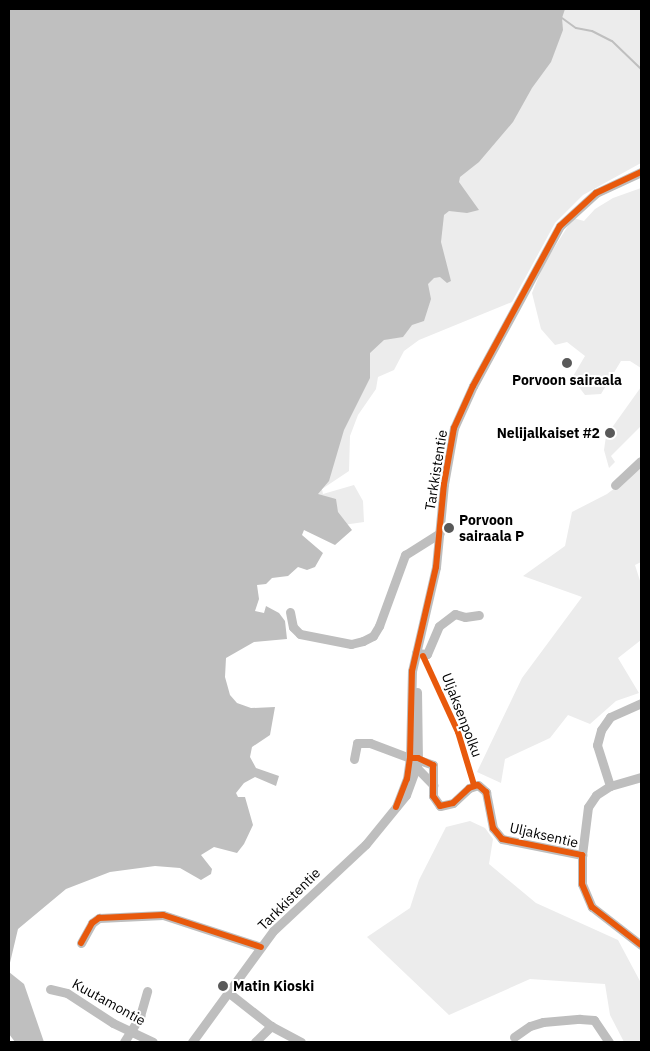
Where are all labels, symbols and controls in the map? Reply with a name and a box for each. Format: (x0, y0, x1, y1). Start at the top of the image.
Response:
marker: Porvoon sairaala (560, 356, 574, 370)
place label: Porvoon sairaala (512, 372, 622, 388)
place label: Nelijalkaiset #2 (497, 425, 600, 441)
marker: Nelijalkaiset #2 (604, 427, 616, 439)
street label: Tarkkistentie (421, 429, 451, 511)
place label: Porvoon sairaala P (459, 512, 524, 544)
marker: Porvoon sairaala P (443, 522, 455, 534)
street label: Uljaksenpolku (438, 670, 486, 760)
street label: Uljaksentie (508, 819, 580, 851)
street label: Tarkkistentie (254, 864, 324, 934)
street label: Kuutamontie (69, 975, 149, 1029)
place label: Matin Kioski (233, 978, 314, 994)
marker: Matin Kioski (217, 980, 229, 992)

